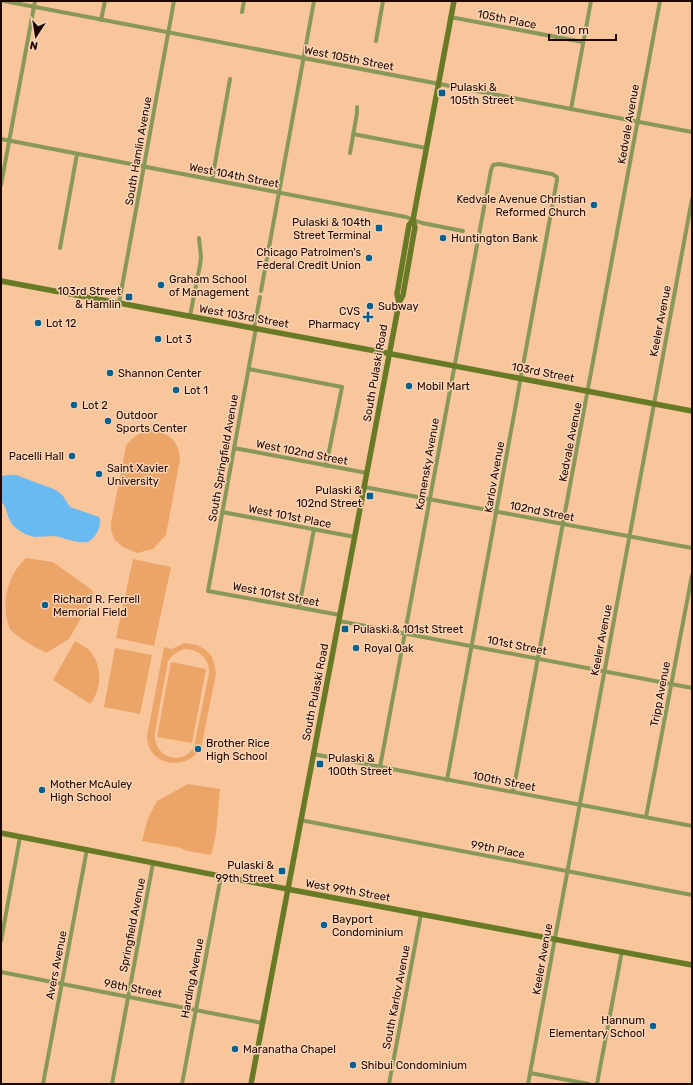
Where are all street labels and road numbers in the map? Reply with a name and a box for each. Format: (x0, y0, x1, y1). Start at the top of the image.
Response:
street label: 105th Place (476, 7, 538, 32)
street label: West 105th Street (303, 43, 396, 74)
street label: Kedvale Avenue (615, 83, 642, 165)
street label: South Hamlin Avenue (123, 96, 154, 206)
street label: West 104th Street (188, 160, 281, 191)
street label: Keeler Avenue (647, 284, 674, 358)
street label: West 103rd Street (198, 302, 290, 331)
street label: South Pulaski Road (361, 323, 390, 423)
street label: 103rd Street (511, 360, 576, 385)
street label: South Springfield Avenue (206, 393, 241, 523)
street label: Kedvale Avenue (556, 401, 585, 483)
street label: Komensky Avenue (413, 417, 442, 511)
street label: West 102nd Street (255, 437, 350, 468)
street label: Karlov Avenue (482, 440, 507, 514)
street label: 102nd Street (508, 499, 576, 524)
street label: West 101st Place (247, 502, 333, 531)
street label: West 101st Street (231, 580, 321, 609)
street label: Keeler Avenue (588, 603, 615, 677)
street label: 101st Street (486, 633, 549, 658)
street label: South Pulaski Road (300, 642, 331, 742)
street label: Tripp Avenue (648, 660, 673, 728)
street label: 100th Street (471, 769, 537, 794)
street label: 99th Place (470, 838, 526, 861)
street label: Springfield Avenue (117, 877, 148, 973)
street label: West 99th Street (304, 877, 392, 904)
street label: Keeler Avenue (530, 922, 555, 996)
street label: Avers Avenue (43, 930, 70, 1001)
street label: Harding Avenue (178, 937, 207, 1019)
street label: South Karlov Avenue (380, 944, 413, 1050)
street label: 98th Street (103, 976, 164, 1001)

